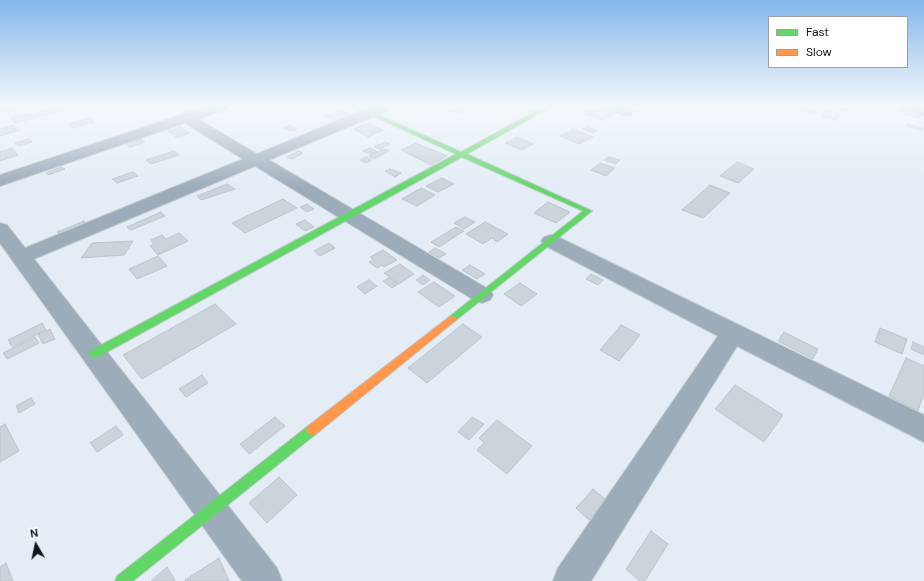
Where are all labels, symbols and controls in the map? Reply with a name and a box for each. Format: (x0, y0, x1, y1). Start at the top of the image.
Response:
legend (768, 16, 908, 68)
text: Fast (806, 24, 829, 40)
text: Slow (806, 44, 832, 60)
north arrow (16, 525, 56, 565)
text: N (29, 526, 39, 541)

